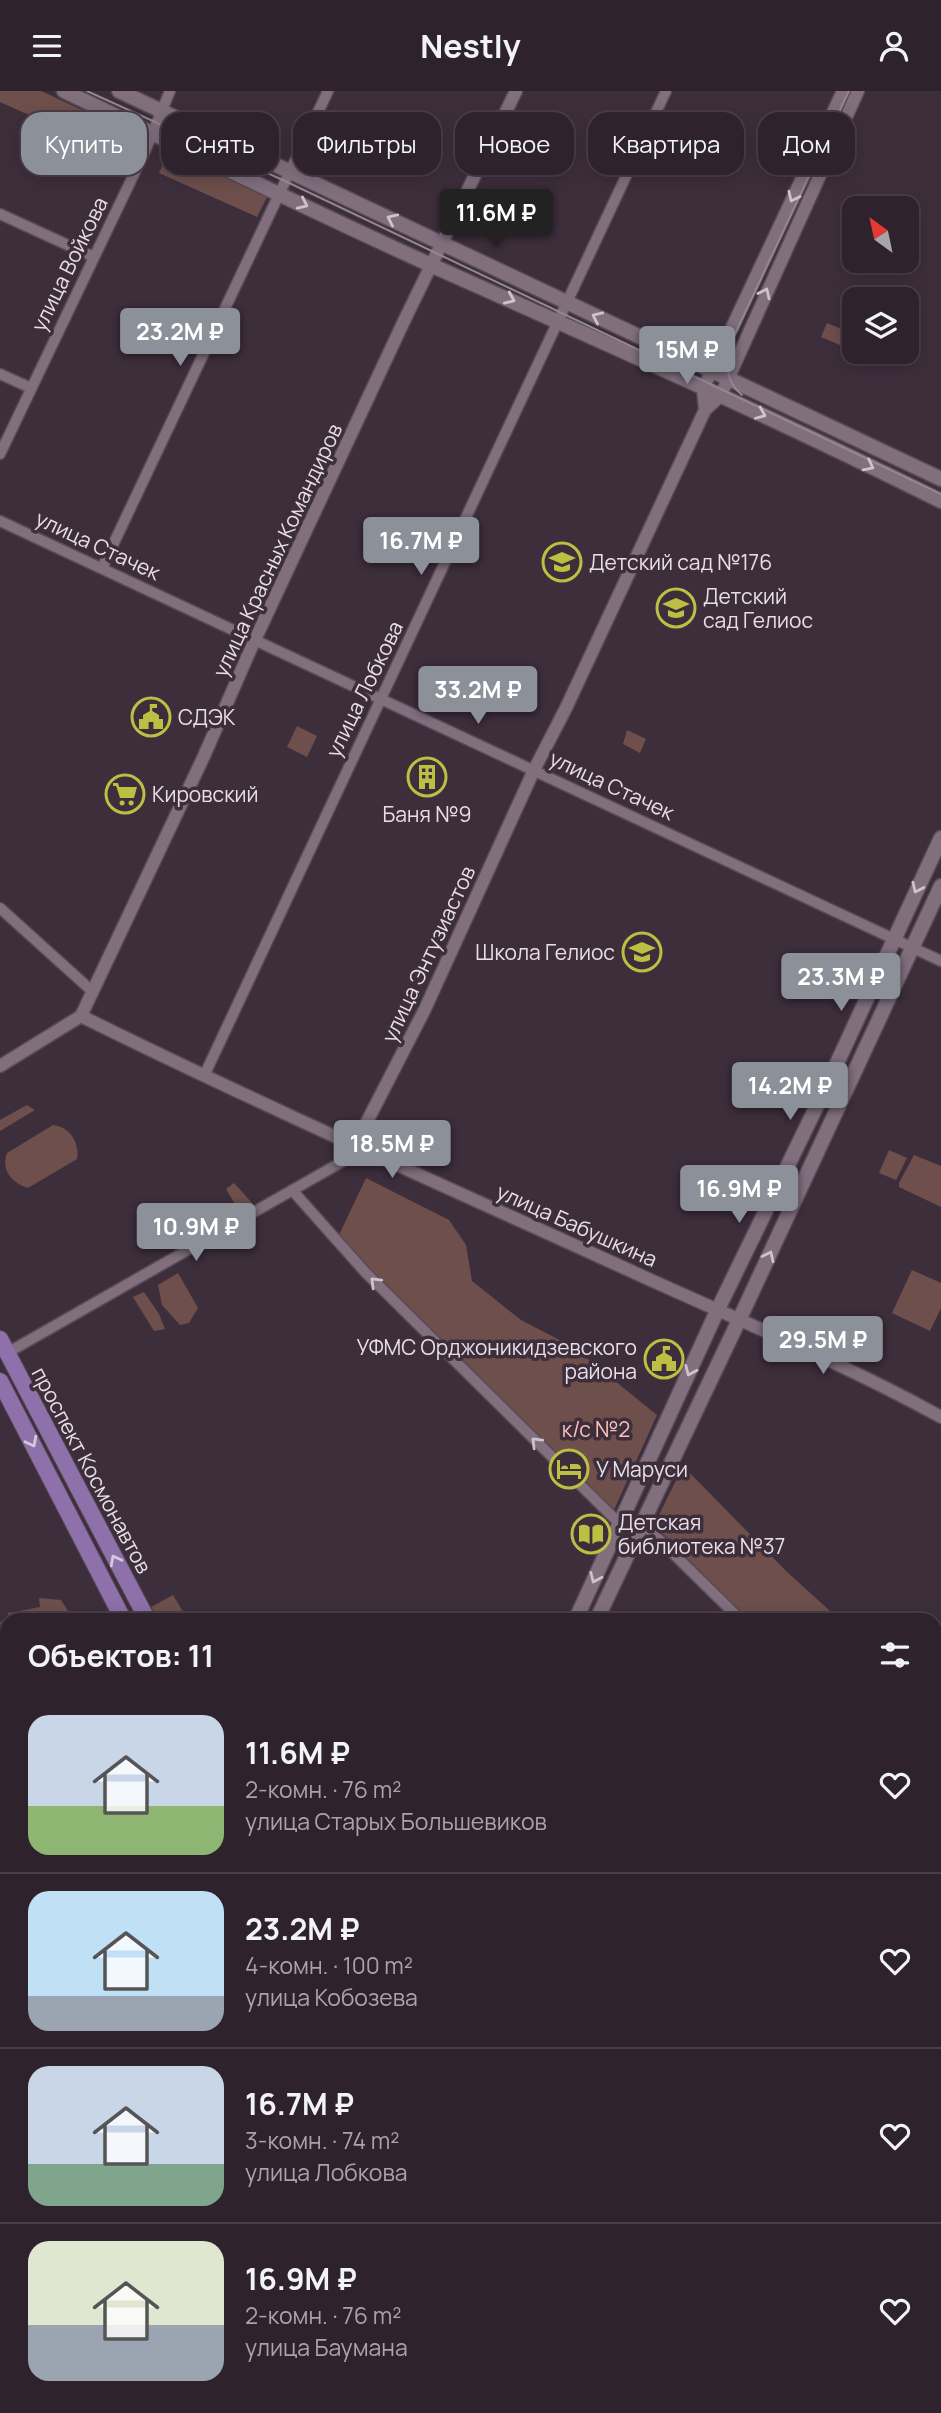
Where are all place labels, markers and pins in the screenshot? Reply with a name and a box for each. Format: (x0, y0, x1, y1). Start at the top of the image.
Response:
pin: 11.6M ₽ (431, 190, 561, 249)
pin: 23.2M ₽ (115, 309, 245, 368)
pin: 15M ₽ (638, 327, 736, 386)
pin: 16.7M ₽ (356, 517, 486, 577)
school or university icon: Детский сад №176 (541, 541, 583, 583)
place label: Детский сад №176 (589, 548, 772, 576)
place label: Детский сад Гелиос (703, 582, 813, 634)
school or university icon: Детский сад Гелиос (655, 587, 697, 629)
pin: 33.2M ₽ (413, 667, 543, 726)
public building icon: СДЭК (130, 696, 172, 738)
place label: СДЭК (178, 703, 236, 731)
building icon: Баня №9 (406, 756, 448, 798)
supermarket icon: Кировский (104, 773, 146, 815)
place label: Кировский (152, 780, 258, 808)
place label: Баня №9 (383, 800, 471, 828)
school or university icon: Школа Гелиос (621, 931, 663, 973)
place label: Школа Гелиос (475, 938, 615, 966)
pin: 23.3M ₽ (776, 953, 906, 1013)
pin: 14.2M ₽ (725, 1063, 855, 1122)
pin: 18.5M ₽ (327, 1121, 457, 1180)
pin: 16.9M ₽ (674, 1165, 804, 1225)
pin: 10.9M ₽ (131, 1203, 261, 1263)
pin: 29.5M ₽ (758, 1317, 888, 1376)
place label: УФМС Орджоникидзевского района (356, 1333, 637, 1385)
public building icon: УФМС Орджоникидзевского района (643, 1338, 685, 1380)
hotel icon: У Маруси (548, 1448, 590, 1490)
place label: У Маруси (596, 1455, 688, 1483)
place label: Детская библиотека №37 (618, 1508, 785, 1560)
library icon: Детская библиотека №37 (570, 1513, 612, 1555)

